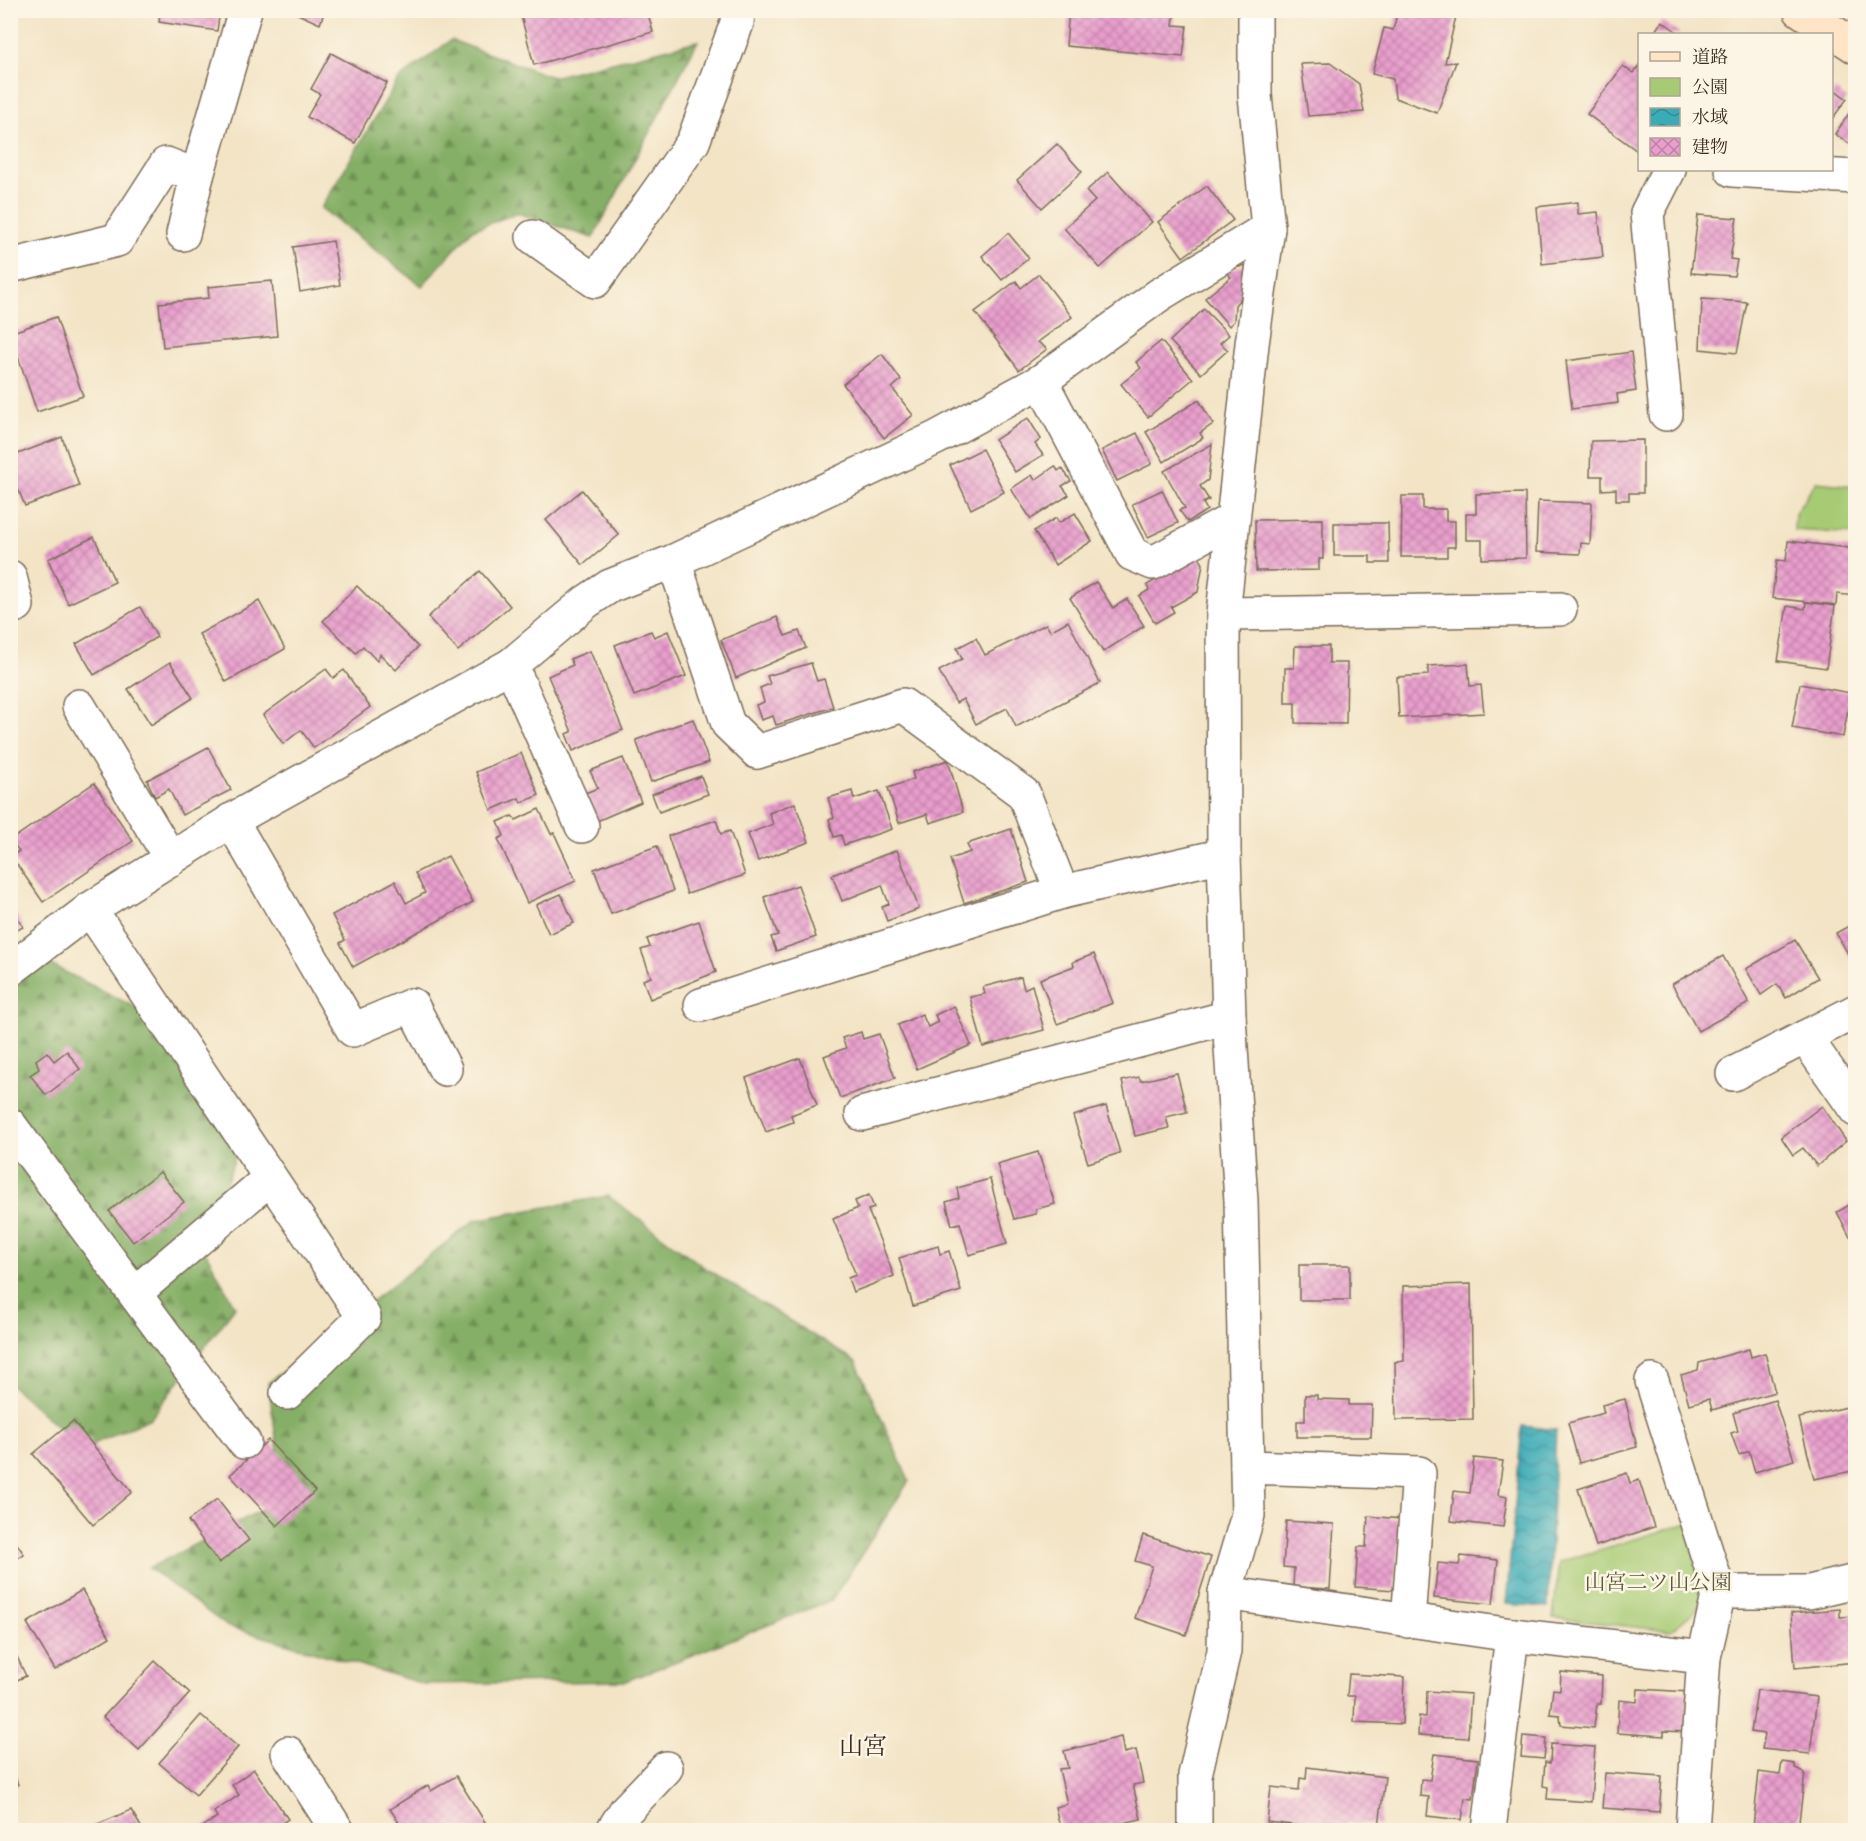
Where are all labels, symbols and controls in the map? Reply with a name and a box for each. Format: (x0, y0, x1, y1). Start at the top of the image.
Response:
legend (1638, 33, 1833, 171)
text: 道路 (1692, 45, 1728, 68)
text: 公園 (1692, 75, 1728, 98)
text: 水域 (1692, 105, 1728, 128)
text: 建物 (1692, 135, 1728, 158)
park label: 山宮二ツ山公園 (1585, 1568, 1732, 1595)
district label: 山宮 (839, 1730, 887, 1761)

